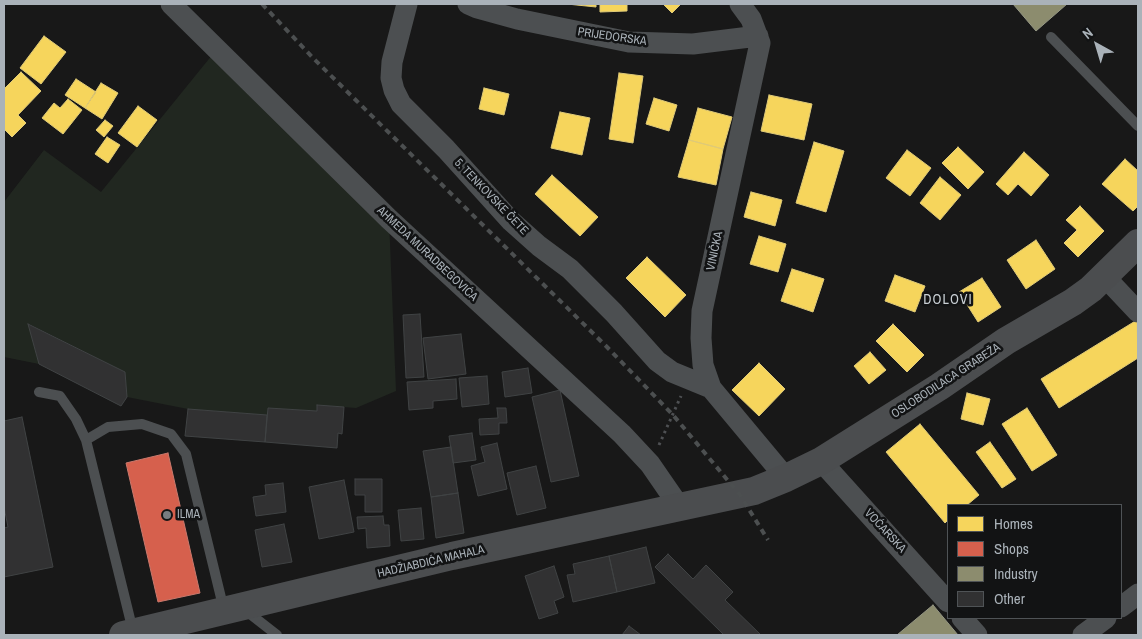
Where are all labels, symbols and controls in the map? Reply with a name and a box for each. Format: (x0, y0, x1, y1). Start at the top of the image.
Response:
north arrow (1072, 20, 1122, 70)
text: N (1079, 24, 1096, 43)
street label: PRIJEDORSKA (577, 25, 647, 49)
street label: 5. TENKOVSKE ČETE (451, 156, 531, 238)
street label: AHMEDA MURADBEGOVIĆA (374, 204, 480, 304)
street label: VINIČKA (704, 230, 726, 272)
district label: DOLOVI (923, 292, 973, 308)
street label: OSLOBODILACA GRABEŽA (889, 340, 1003, 422)
legend (947, 504, 1122, 619)
street label: VOĆARSKA (861, 506, 909, 556)
place label: ILMA (177, 508, 200, 522)
marker: ILMA (161, 509, 173, 521)
text: Homes (994, 513, 1033, 534)
text: Shops (994, 538, 1029, 559)
street label: HADŽIABDIĆA MAHALA (376, 543, 486, 581)
text: Industry (994, 563, 1038, 584)
text: Other (994, 588, 1025, 609)

